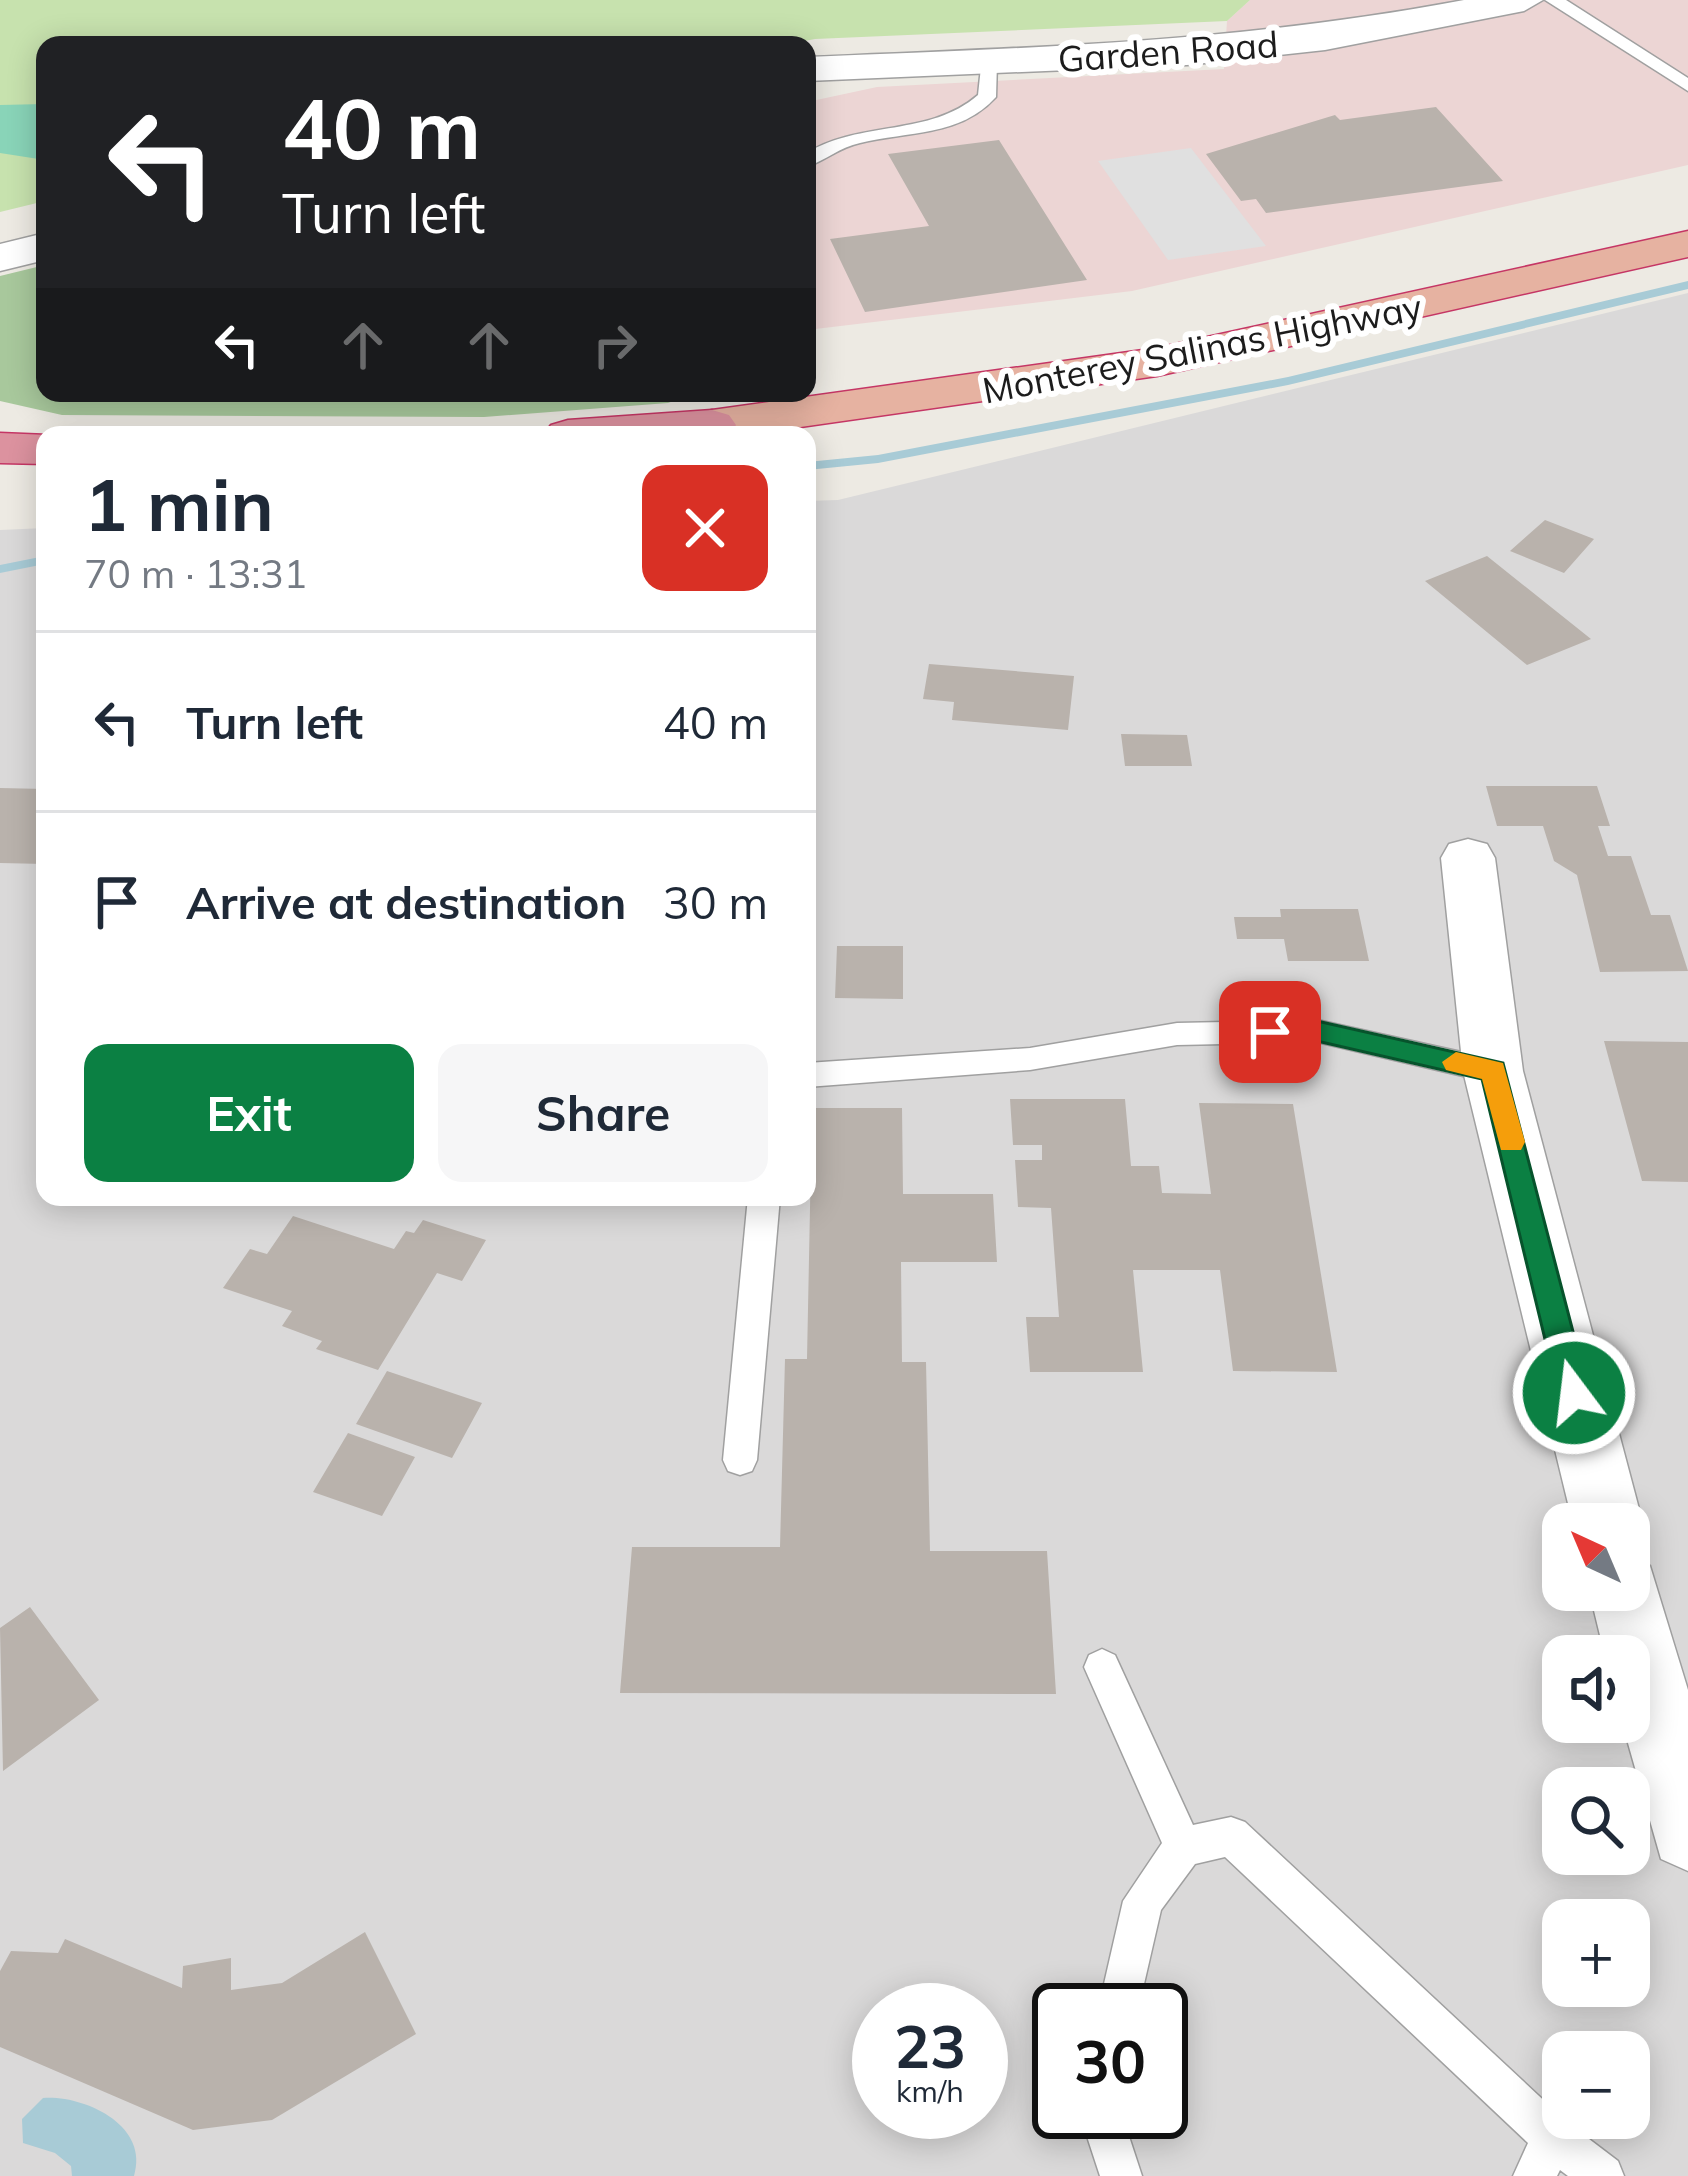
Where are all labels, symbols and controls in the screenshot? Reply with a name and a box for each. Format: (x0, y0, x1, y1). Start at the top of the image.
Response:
street label: Garden Road (1056, 21, 1280, 81)
text: 40 m (282, 75, 481, 180)
icon: left (84, 84, 240, 240)
text: Turn left (282, 179, 485, 247)
street label: Monterey Salinas Highway (979, 283, 1425, 413)
icon: left (204, 312, 270, 378)
icon: ahead (330, 312, 396, 378)
icon: ahead (456, 312, 522, 378)
icon: right (582, 312, 648, 378)
text: 1 min (84, 459, 274, 549)
button: close (642, 465, 768, 591)
text: 70 m · 13:31 (84, 549, 307, 598)
icon: left (84, 689, 150, 755)
text: Turn left (186, 694, 363, 750)
text: 40 m (663, 694, 768, 750)
icon: arrive (84, 869, 150, 935)
text: Arrive at destination (186, 874, 626, 930)
text: 30 m (663, 874, 768, 930)
pin (1219, 981, 1321, 1083)
icon: arrive (1237, 999, 1303, 1065)
button: Exit (84, 1044, 414, 1182)
button: Share (438, 1044, 768, 1182)
position arrow (1511, 1330, 1637, 1456)
north arrow (1542, 1503, 1650, 1611)
map controls (1542, 1503, 1650, 2139)
button: sound (1542, 1635, 1650, 1743)
button: search (1542, 1767, 1650, 1875)
button: + (1542, 1899, 1650, 2007)
speed limit sign: 30 (1032, 1983, 1188, 2139)
text: 23 (894, 2008, 966, 2083)
button: − (1542, 2031, 1650, 2139)
text: km/h (896, 2072, 964, 2110)

